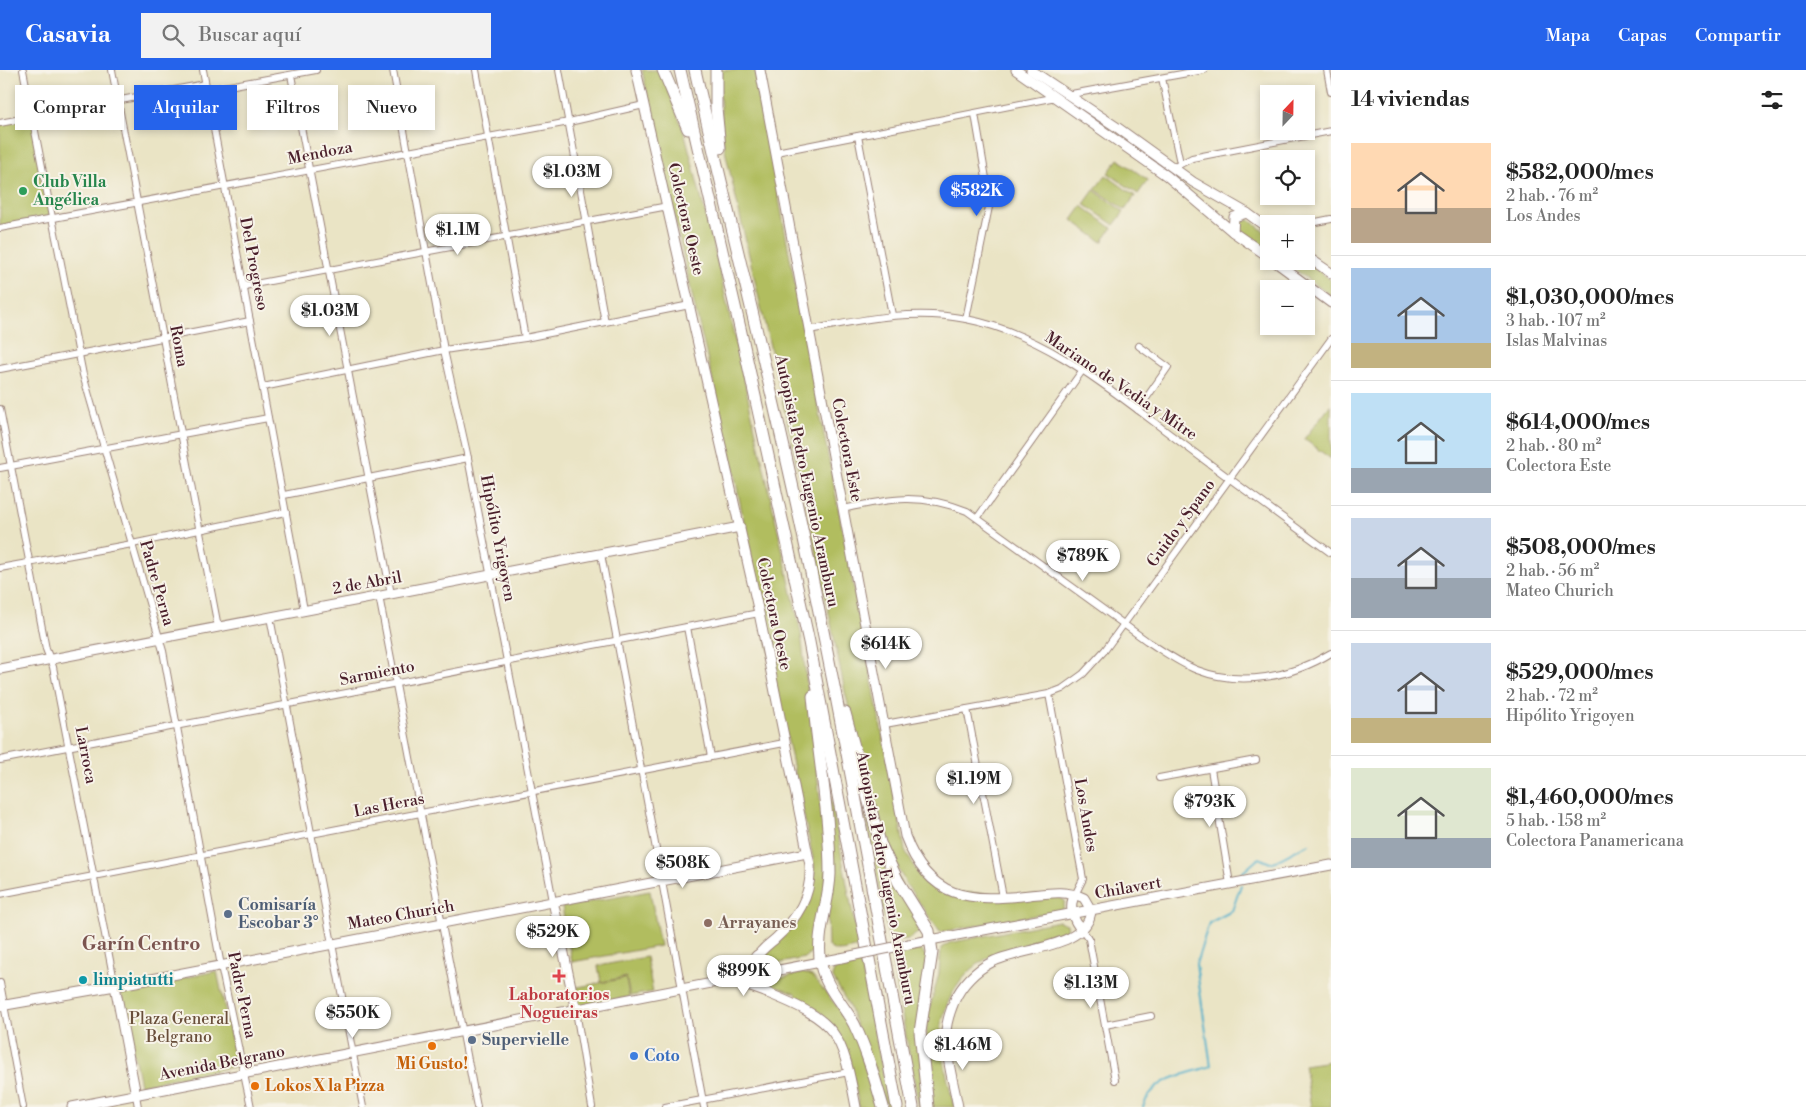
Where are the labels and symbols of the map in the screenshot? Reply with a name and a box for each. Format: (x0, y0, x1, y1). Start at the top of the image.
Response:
north arrow (1260, 85, 1315, 140)
street label: Mendoza (286, 137, 355, 169)
pin: $1.03M (531, 156, 613, 198)
street label: Colectora Oeste (663, 161, 709, 277)
place label: Club Villa Angélica (32, 172, 107, 210)
pin: $582K (942, 174, 1012, 217)
marker: Club Villa Angélica (17, 185, 29, 197)
pin: $1.1M (423, 214, 493, 256)
street label: Del Progreso (235, 216, 273, 312)
pin: $1.03M (289, 294, 371, 337)
street label: Roma (165, 323, 193, 369)
street label: Mariano de Vedia y Mitre (1041, 327, 1201, 445)
street label: Autopista Pedro Eugenio Aramburu (770, 352, 844, 609)
street label: Colectora Este (827, 396, 867, 504)
street label: Hipólito Yrigoyen (476, 473, 520, 603)
street label: Guido y Spano (1142, 475, 1220, 571)
street label: Padre Perna (135, 538, 179, 629)
pin: $789K (1048, 540, 1118, 582)
street label: Colectora Oeste (752, 556, 796, 672)
street label: 2 de Abril (331, 567, 403, 599)
pin: $614K (851, 628, 921, 670)
street label: Sarmiento (338, 656, 416, 690)
street label: Larroca (71, 725, 102, 786)
street label: Autopista Pedro Eugenio Aramburu (851, 749, 920, 1006)
pin: $1.19M (933, 762, 1015, 805)
street label: Los Andes (1070, 777, 1102, 853)
pin: $793K (1175, 786, 1245, 828)
street label: Las Heras (352, 788, 426, 822)
pin: $508K (648, 846, 718, 889)
street label: Chilavert (1093, 872, 1163, 904)
place label: Comisaría Escobar 3° (238, 895, 319, 933)
street label: Mateo Churich (346, 896, 456, 934)
marker: Comisaría Escobar 3° (222, 908, 234, 920)
place label: Arrayanes (717, 913, 796, 933)
pin: $529K (518, 916, 588, 958)
marker: Arrayanes (702, 917, 714, 929)
district label: Garín Centro (82, 932, 200, 956)
street label: Padre Perna (223, 950, 261, 1041)
pin: $899K (709, 954, 779, 997)
pin: $1.13M (1050, 966, 1132, 1009)
marker: Laboratorios Nogueiras (552, 969, 566, 983)
place label: limpiatutti (93, 970, 174, 990)
marker: limpiatutti (77, 974, 89, 986)
place label: Laboratorios Nogueiras (509, 985, 609, 1023)
pin: $550K (318, 996, 388, 1039)
park label: Plaza General Belgrano (129, 1009, 229, 1047)
pin: $1.46M (922, 1028, 1004, 1071)
place label: Supervielle (482, 1030, 569, 1050)
marker: Supervielle (466, 1034, 478, 1046)
marker: Mi Gusto! (426, 1040, 438, 1052)
street label: Avenida Belgrano (157, 1041, 286, 1085)
place label: Coto (644, 1046, 680, 1066)
marker: Coto (628, 1050, 640, 1062)
place label: Mi Gusto! (396, 1054, 468, 1074)
place label: Lokos X la Pizza (265, 1076, 385, 1096)
marker: Lokos X la Pizza (249, 1080, 261, 1092)

